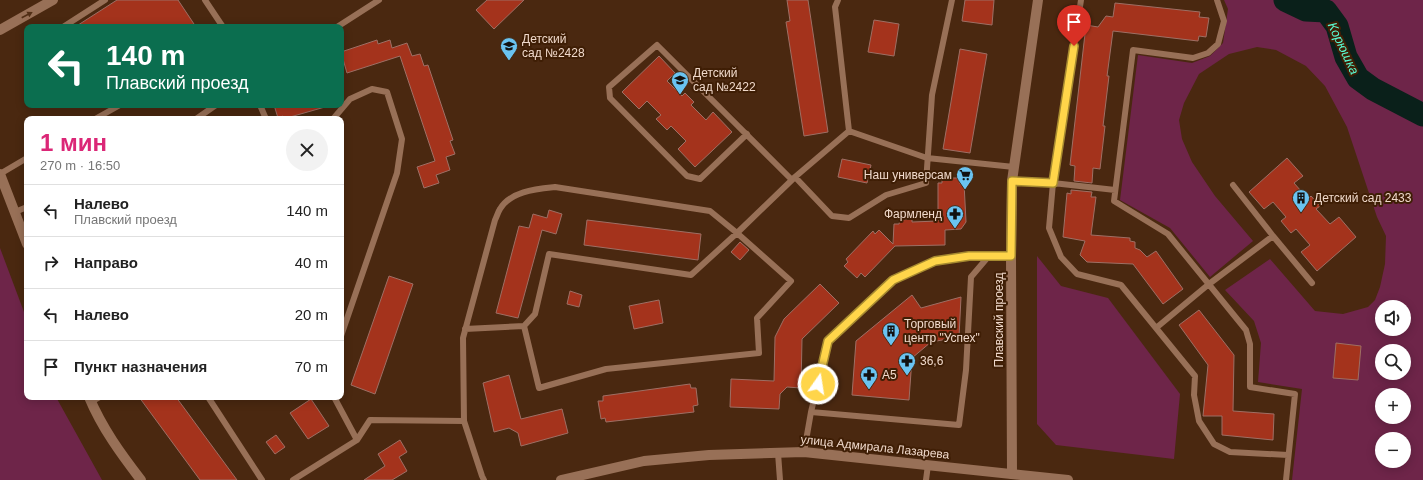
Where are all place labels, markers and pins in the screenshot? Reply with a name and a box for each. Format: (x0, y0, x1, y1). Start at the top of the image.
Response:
pin (1057, 5, 1091, 46)
place label: Детский сад №2428 (522, 32, 585, 60)
school or university icon: Детский сад №2428 (499, 36, 519, 61)
place label: Детский сад №2422 (693, 66, 756, 94)
school or university icon: Детский сад №2422 (670, 70, 690, 95)
supermarket icon: Наш универсам (955, 165, 975, 190)
place label: Наш универсам (864, 168, 952, 182)
building icon: Детский сад 2433 (1291, 188, 1311, 213)
place label: Детский сад 2433 (1314, 191, 1412, 205)
pharmacy icon: Фармленд (945, 204, 965, 229)
place label: Фармленд (884, 207, 942, 221)
place label: Торговый центр "Успех" (904, 317, 980, 345)
building icon: Торговый центр "Успех" (881, 321, 901, 346)
pharmacy icon: 36,6 (897, 351, 917, 376)
place label: 36,6 (920, 354, 944, 368)
pharmacy icon: А5 (859, 365, 879, 390)
place label: А5 (882, 368, 897, 382)

